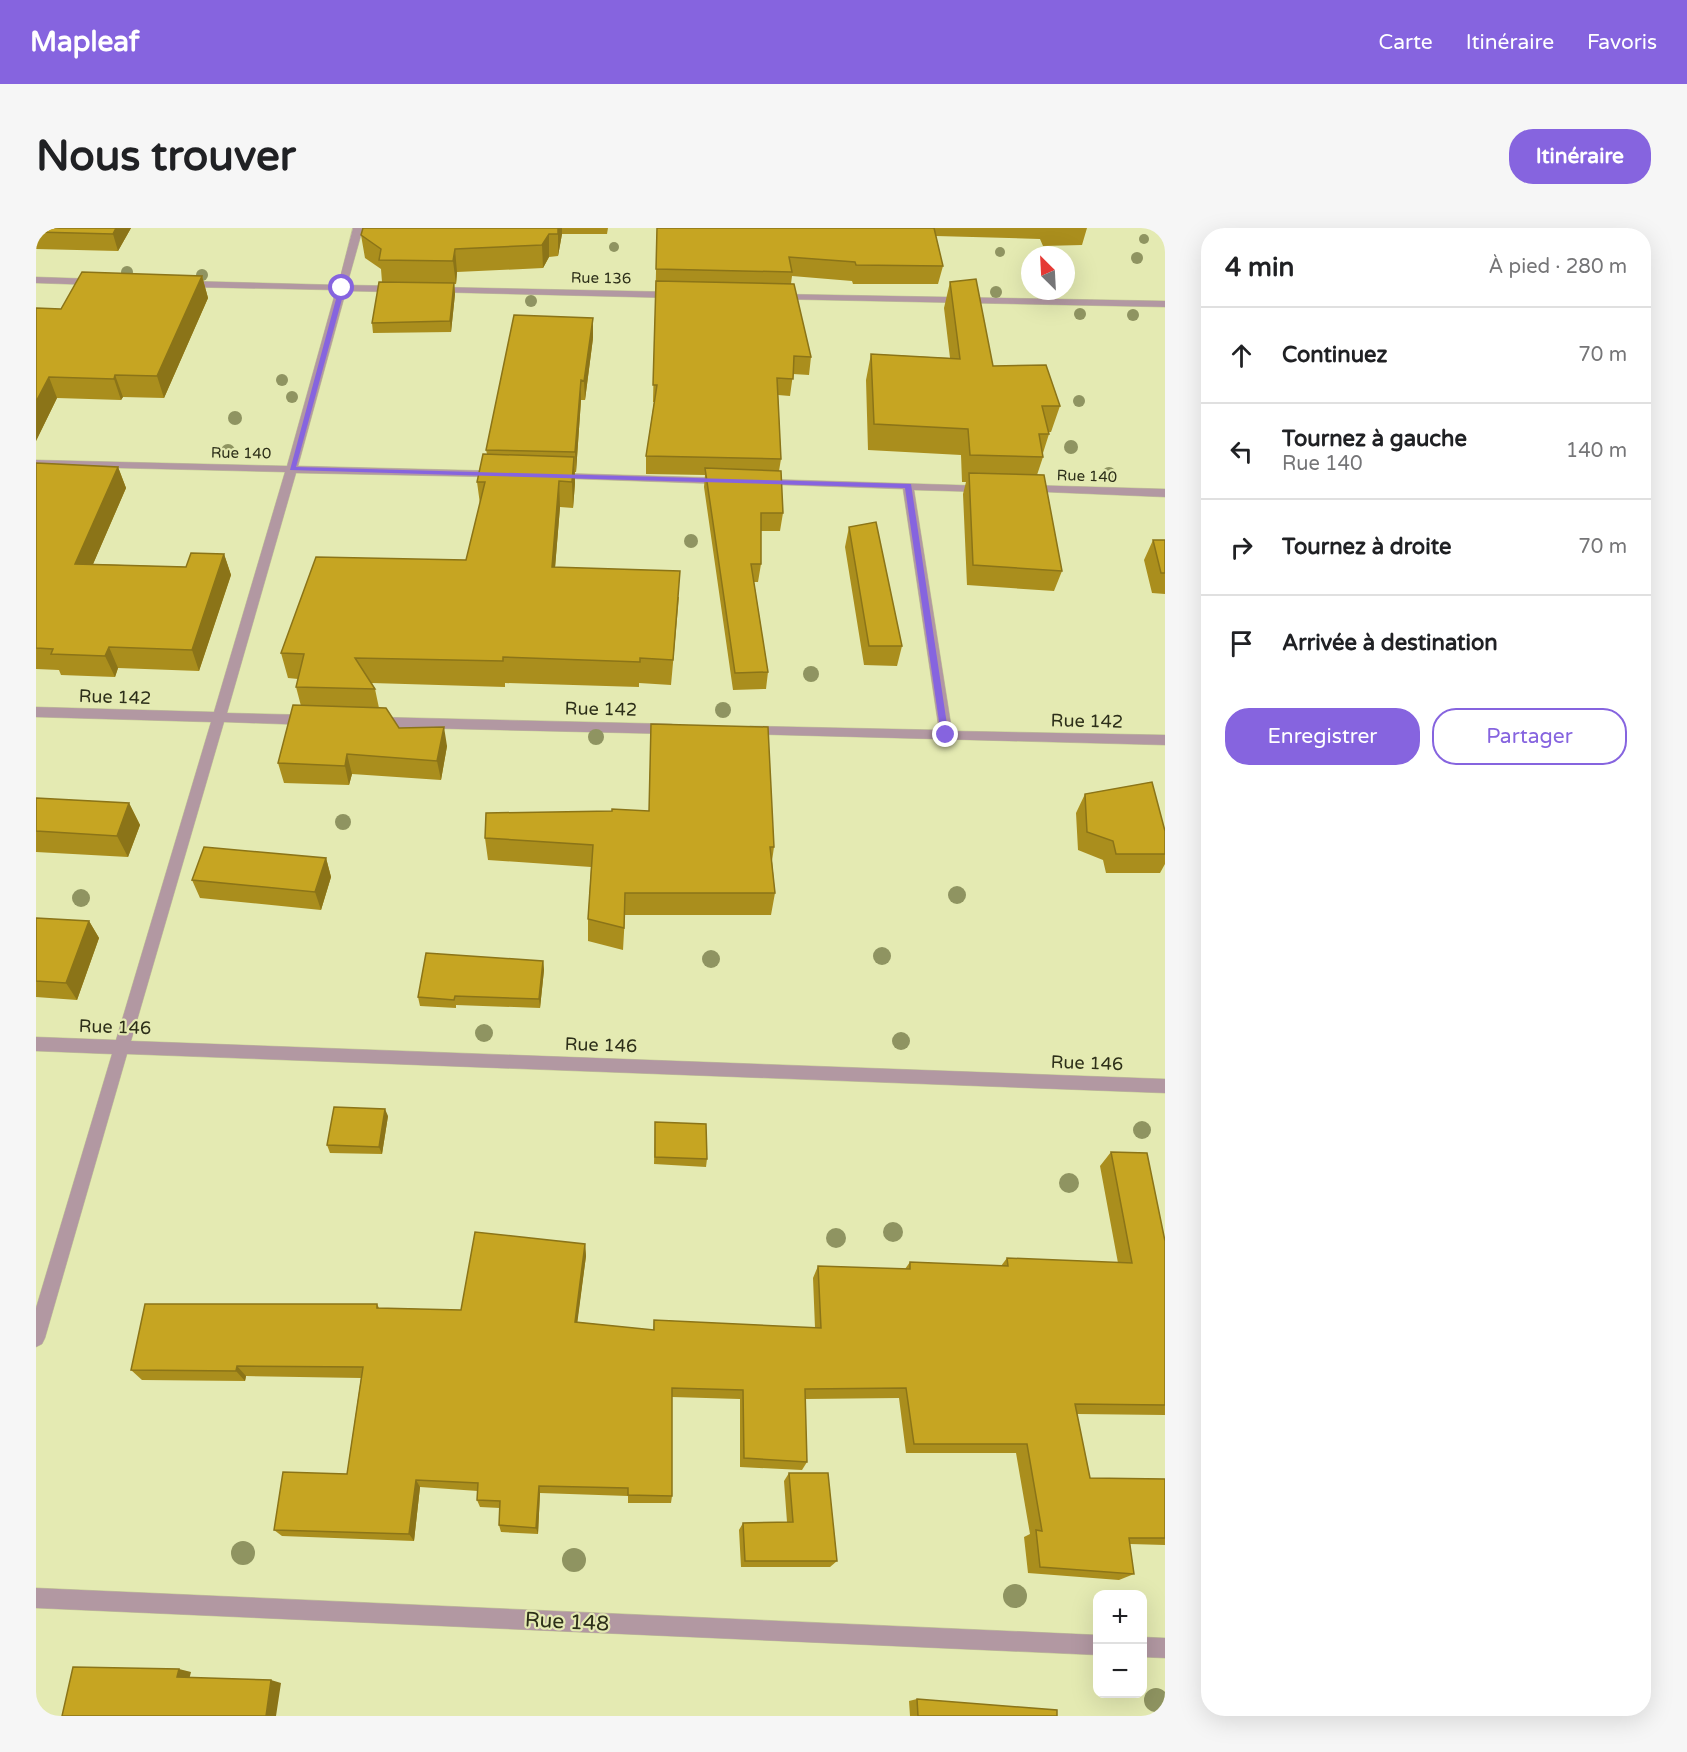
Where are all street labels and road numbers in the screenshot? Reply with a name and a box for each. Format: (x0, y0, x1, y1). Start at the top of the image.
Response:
street label: Rue 136 (571, 268, 631, 288)
street label: Rue 140 (211, 443, 271, 463)
street label: Rue 140 (1056, 466, 1118, 486)
street label: Rue 142 (78, 685, 152, 709)
street label: Rue 142 (565, 697, 637, 721)
street label: Rue 142 (1051, 709, 1123, 733)
street label: Rue 146 (78, 1015, 152, 1039)
street label: Rue 146 (564, 1033, 638, 1057)
street label: Rue 146 (1050, 1051, 1124, 1075)
street label: Rue 148 (524, 1607, 610, 1637)

